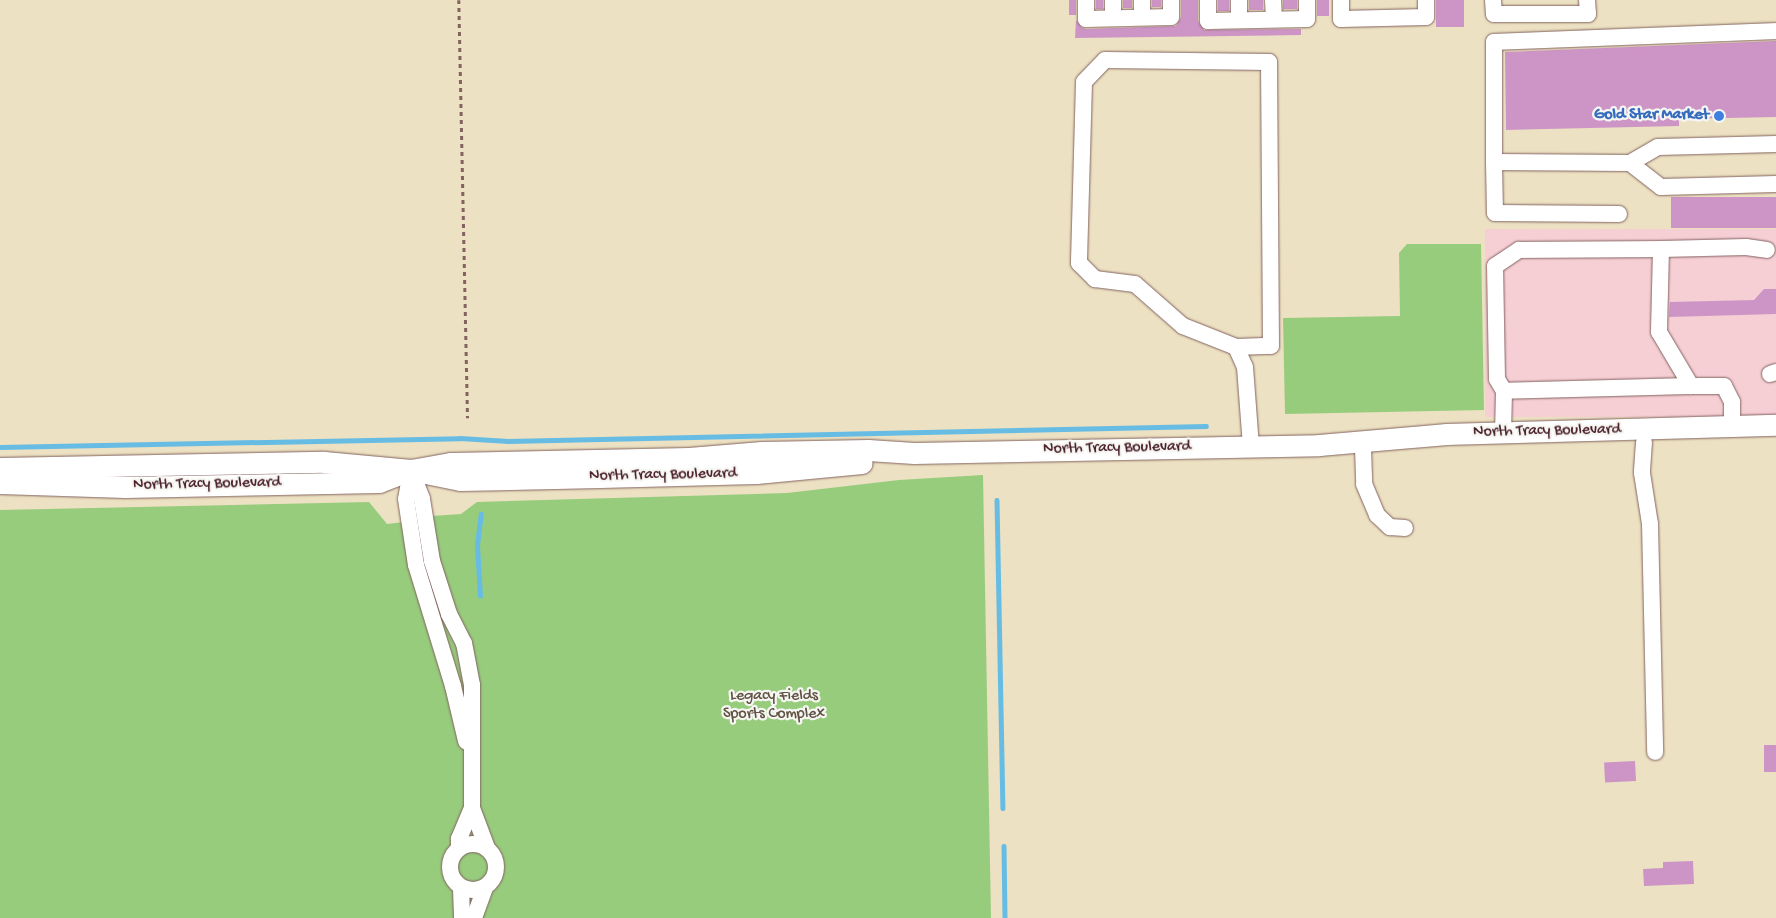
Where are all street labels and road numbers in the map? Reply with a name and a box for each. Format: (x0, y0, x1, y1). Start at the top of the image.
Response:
street label: North Tracy Boulevard (1473, 421, 1621, 443)
street label: North Tracy Boulevard (1043, 438, 1191, 460)
street label: North Tracy Boulevard (589, 465, 737, 487)
street label: North Tracy Boulevard (133, 474, 281, 496)

